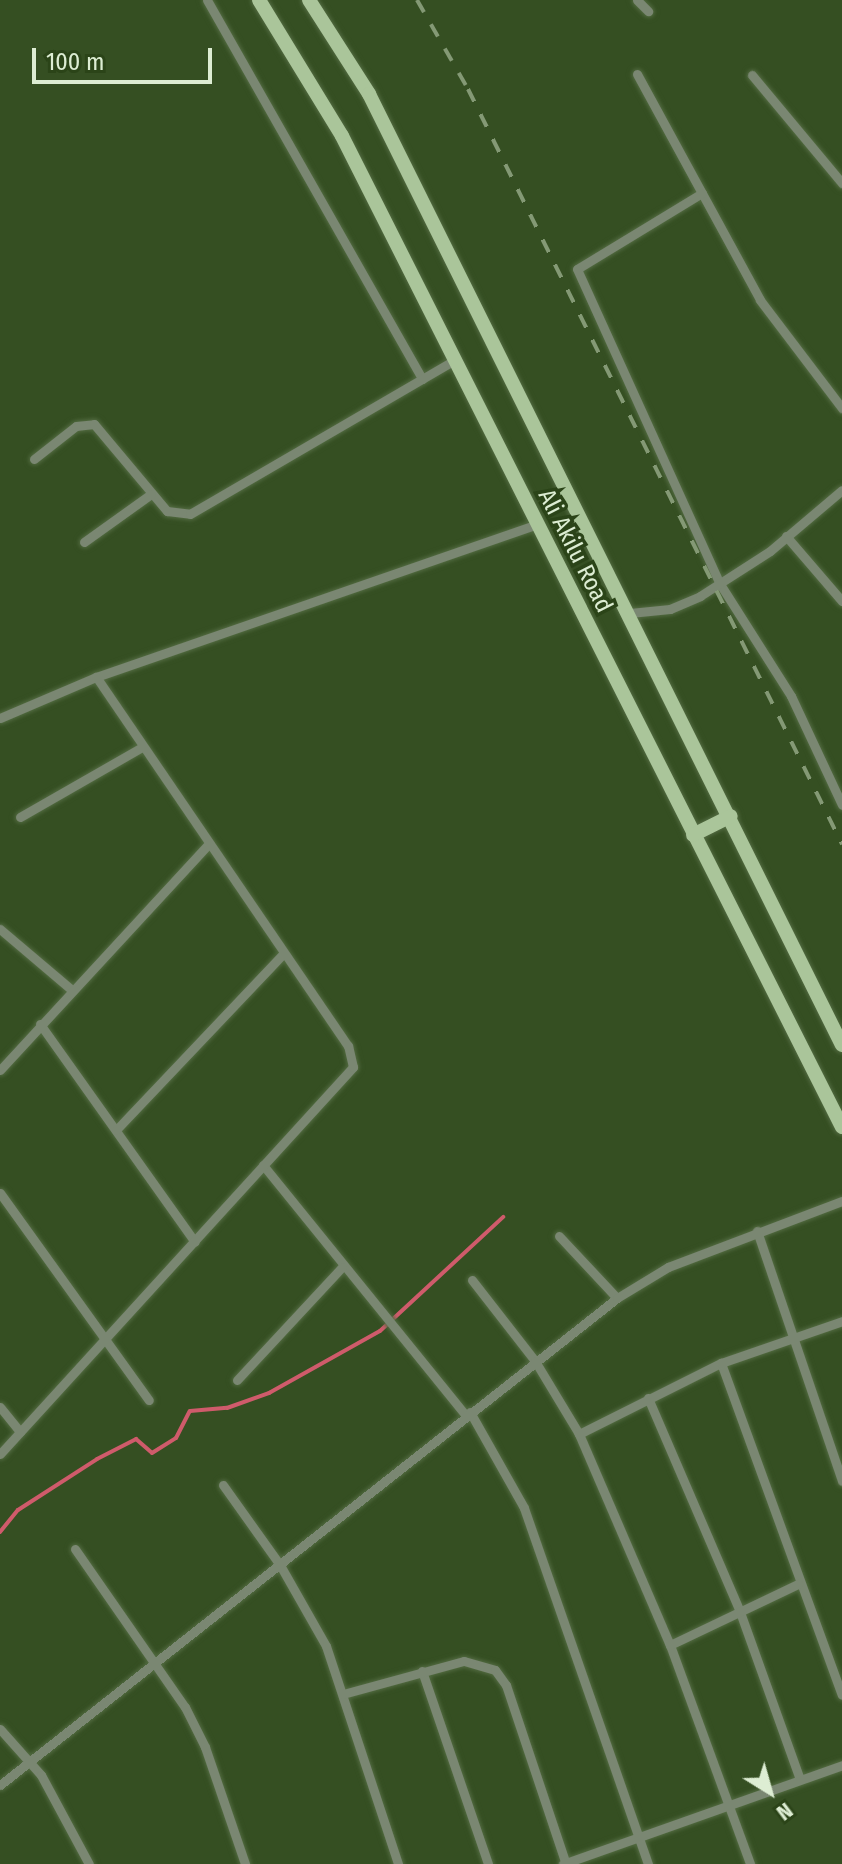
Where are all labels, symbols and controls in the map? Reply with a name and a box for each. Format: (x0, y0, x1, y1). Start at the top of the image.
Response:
scale bar (36, 32, 216, 82)
text: 100 m (46, 48, 104, 76)
street label: Ali Akilu Road (532, 484, 618, 618)
north arrow (730, 1752, 810, 1832)
text: N (771, 1797, 798, 1826)

